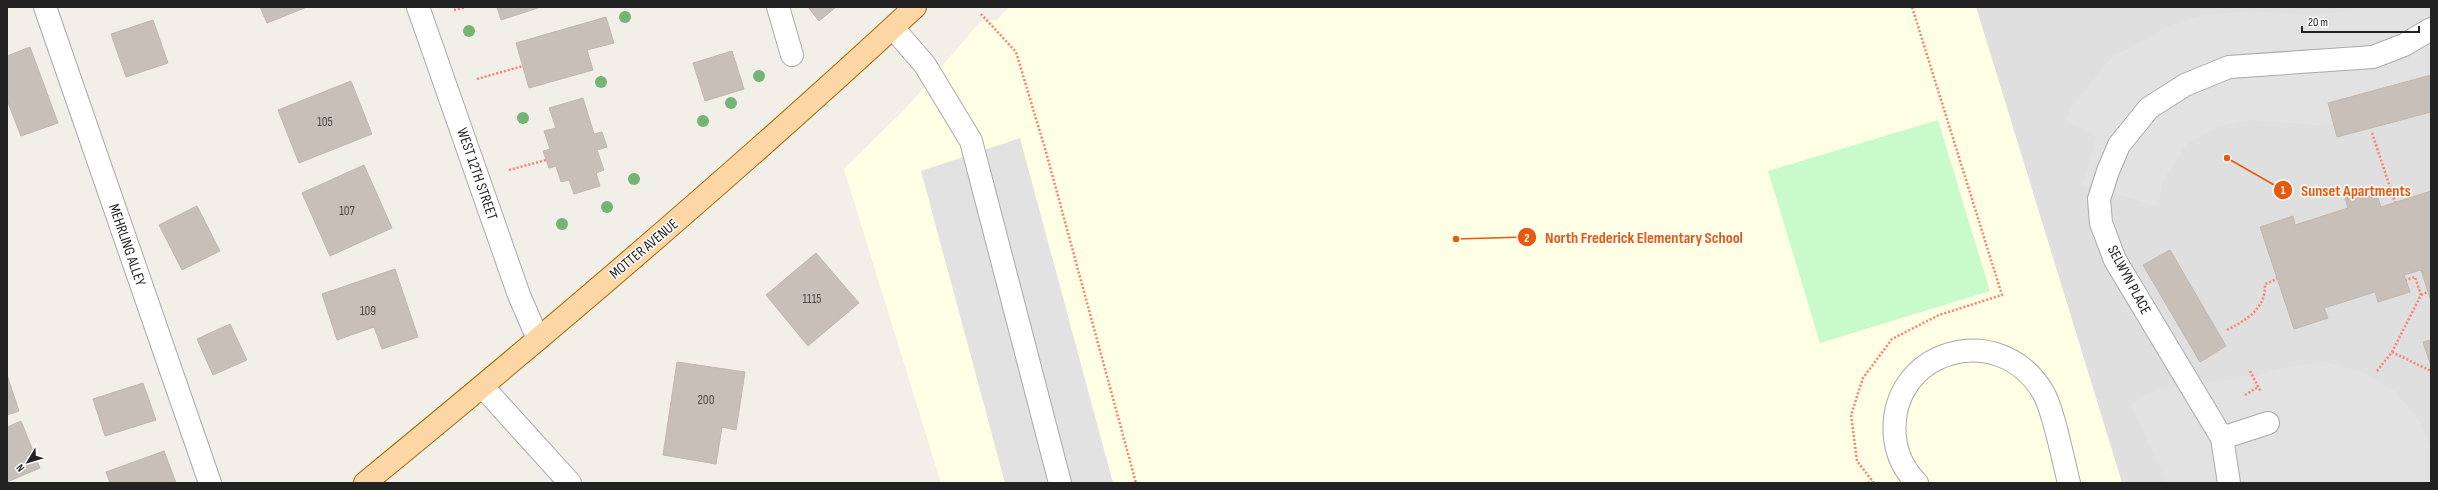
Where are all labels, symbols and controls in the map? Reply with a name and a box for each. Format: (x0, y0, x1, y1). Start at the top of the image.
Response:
scale bar (2302, 8, 2419, 34)
text: 20 m (2308, 15, 2328, 30)
house number: 105 (317, 114, 333, 130)
street label: WEST 12TH STREET (452, 125, 502, 223)
callout: Sunset Apartments (2273, 176, 2419, 204)
text: Sunset Apartments (2301, 182, 2411, 201)
text: 1 (2281, 183, 2286, 198)
street label: MEHRLING ALLEY (104, 201, 150, 289)
house number: 107 (339, 203, 356, 219)
street label: MOTTER AVENUE (606, 215, 682, 283)
callout: North Frederick Elementary School (1517, 223, 1751, 251)
text: North Frederick Elementary School (1545, 229, 1743, 248)
text: 2 (1524, 231, 1530, 246)
street label: SELWYN PLACE (2103, 242, 2155, 318)
house number: 1115 (803, 291, 821, 307)
house number: 109 (360, 303, 376, 319)
house number: 200 (698, 392, 715, 408)
north arrow (8, 442, 48, 482)
text: N (14, 461, 27, 474)

